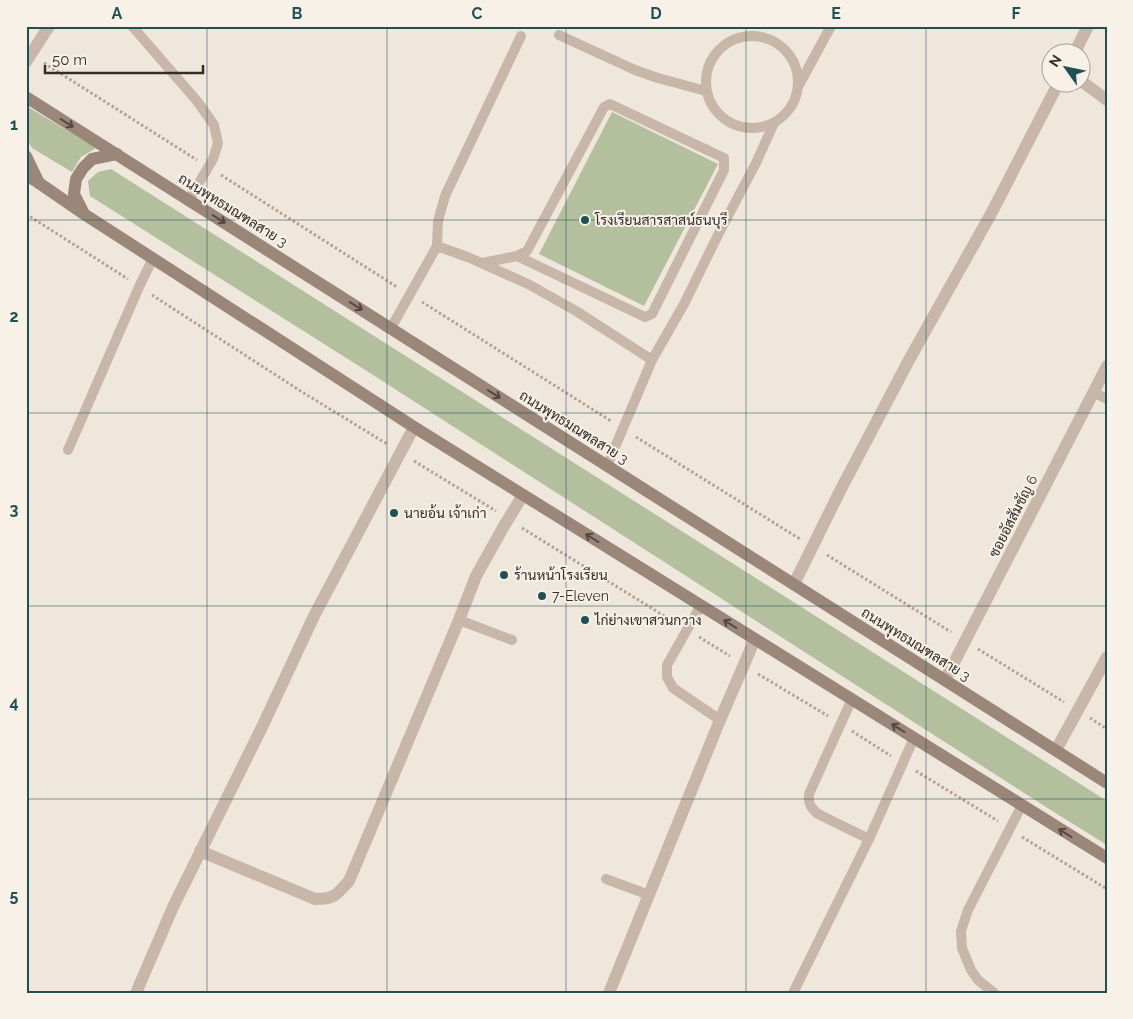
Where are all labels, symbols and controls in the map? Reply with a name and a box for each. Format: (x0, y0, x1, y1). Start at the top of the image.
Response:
text: A (112, 4, 123, 23)
text: B (292, 4, 303, 23)
text: C (472, 4, 483, 23)
text: D (650, 4, 662, 23)
text: E (831, 4, 841, 23)
text: F (1011, 4, 1021, 23)
scale bar (45, 42, 202, 74)
north arrow (1040, 42, 1090, 92)
text: 50 m (52, 51, 87, 69)
text: N (1045, 52, 1065, 70)
text: 1 (10, 115, 18, 134)
one-way arrow (60, 118, 74, 128)
street label: ถนนพุทธมณฑลสาย 3 (175, 170, 290, 252)
place label: โรงเรียนสารสาสน์ธนบุรี (594, 211, 728, 230)
marker: โรงเรียนสารสาสน์ธนบุรี (579, 214, 591, 226)
one-way arrow (212, 215, 226, 225)
one-way arrow (349, 302, 363, 312)
text: 2 (9, 307, 19, 326)
street label: ถนนพุทธมณฑลสาย 3 (516, 387, 631, 469)
one-way arrow (486, 389, 500, 399)
street label: ซอยอัสสัมชัญ 6 (985, 472, 1041, 560)
text: 3 (10, 500, 19, 519)
place label: นายอ้น เจ้าเก่า (404, 504, 487, 521)
marker: นายอ้น เจ้าเก่า (388, 507, 400, 519)
one-way arrow (586, 532, 600, 542)
place label: ร้านหน้าโรงเรียน (514, 566, 608, 583)
marker: ร้านหน้าโรงเรียน (498, 569, 510, 581)
place label: 7-Eleven (552, 588, 609, 604)
marker: 7-Eleven (536, 590, 548, 602)
street label: ถนนพุทธมณฑลสาย 3 (858, 604, 973, 686)
place label: ไก่ย่างเขาสวนกวาง (594, 612, 702, 628)
marker: ไก่ย่างเขาสวนกวาง (579, 614, 591, 626)
one-way arrow (724, 618, 738, 628)
text: 4 (9, 693, 19, 712)
one-way arrow (891, 723, 905, 733)
one-way arrow (1059, 827, 1073, 837)
text: 5 (10, 886, 19, 905)

